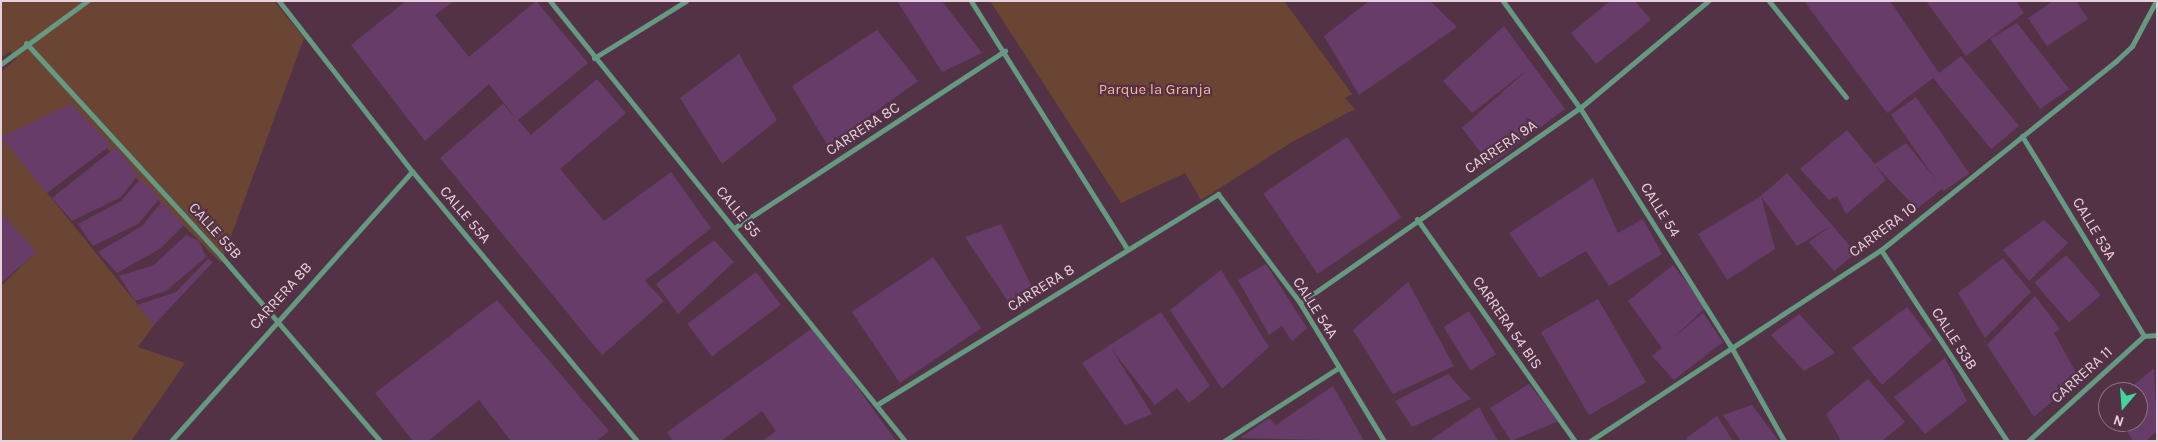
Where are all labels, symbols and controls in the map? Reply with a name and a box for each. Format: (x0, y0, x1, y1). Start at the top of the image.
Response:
park label: Parque la Granja (1099, 81, 1211, 99)
street label: CARRERA 8C (823, 98, 903, 160)
street label: CARRERA 9A (1461, 116, 1541, 178)
street label: CALLE 54 (1636, 180, 1684, 240)
street label: CALLE 55A (436, 183, 494, 247)
street label: CALLE 55 (712, 183, 764, 241)
street label: CALLE 53A (2068, 194, 2120, 264)
street label: CALLE 55B (185, 199, 245, 263)
street label: CARRERA 10 (1846, 199, 1920, 261)
street label: CARRERA 8B (246, 259, 316, 333)
street label: CARRERA 8 (1004, 260, 1078, 316)
street label: CARRERA 54 BIS (1468, 273, 1546, 373)
street label: CALLE 54A (1289, 274, 1341, 342)
street label: CALLE 53B (1927, 305, 1981, 373)
street label: CARRERA 11 (2048, 343, 2116, 407)
north arrow (2098, 382, 2148, 432)
text: N (2111, 411, 2126, 430)

